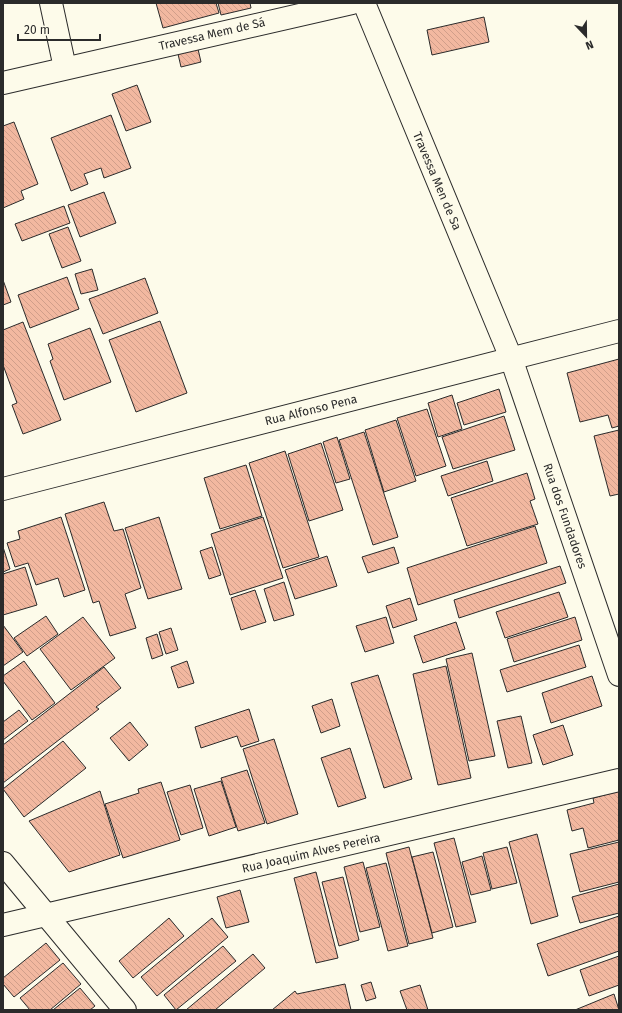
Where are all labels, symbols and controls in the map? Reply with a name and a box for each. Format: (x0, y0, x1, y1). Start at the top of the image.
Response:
street label: Travessa Mem de Sá (157, 15, 267, 53)
scale bar (18, 16, 100, 42)
north arrow (566, 16, 606, 56)
text: 20 m (24, 23, 50, 37)
text: N (584, 37, 595, 52)
street label: Travessa Men de Sa (410, 130, 464, 232)
street label: Rua Alfonso Pena (263, 392, 359, 428)
street label: Rua dos Fundadores (540, 461, 590, 571)
street label: Rua Joaquim Alves Pereira (240, 830, 382, 876)

